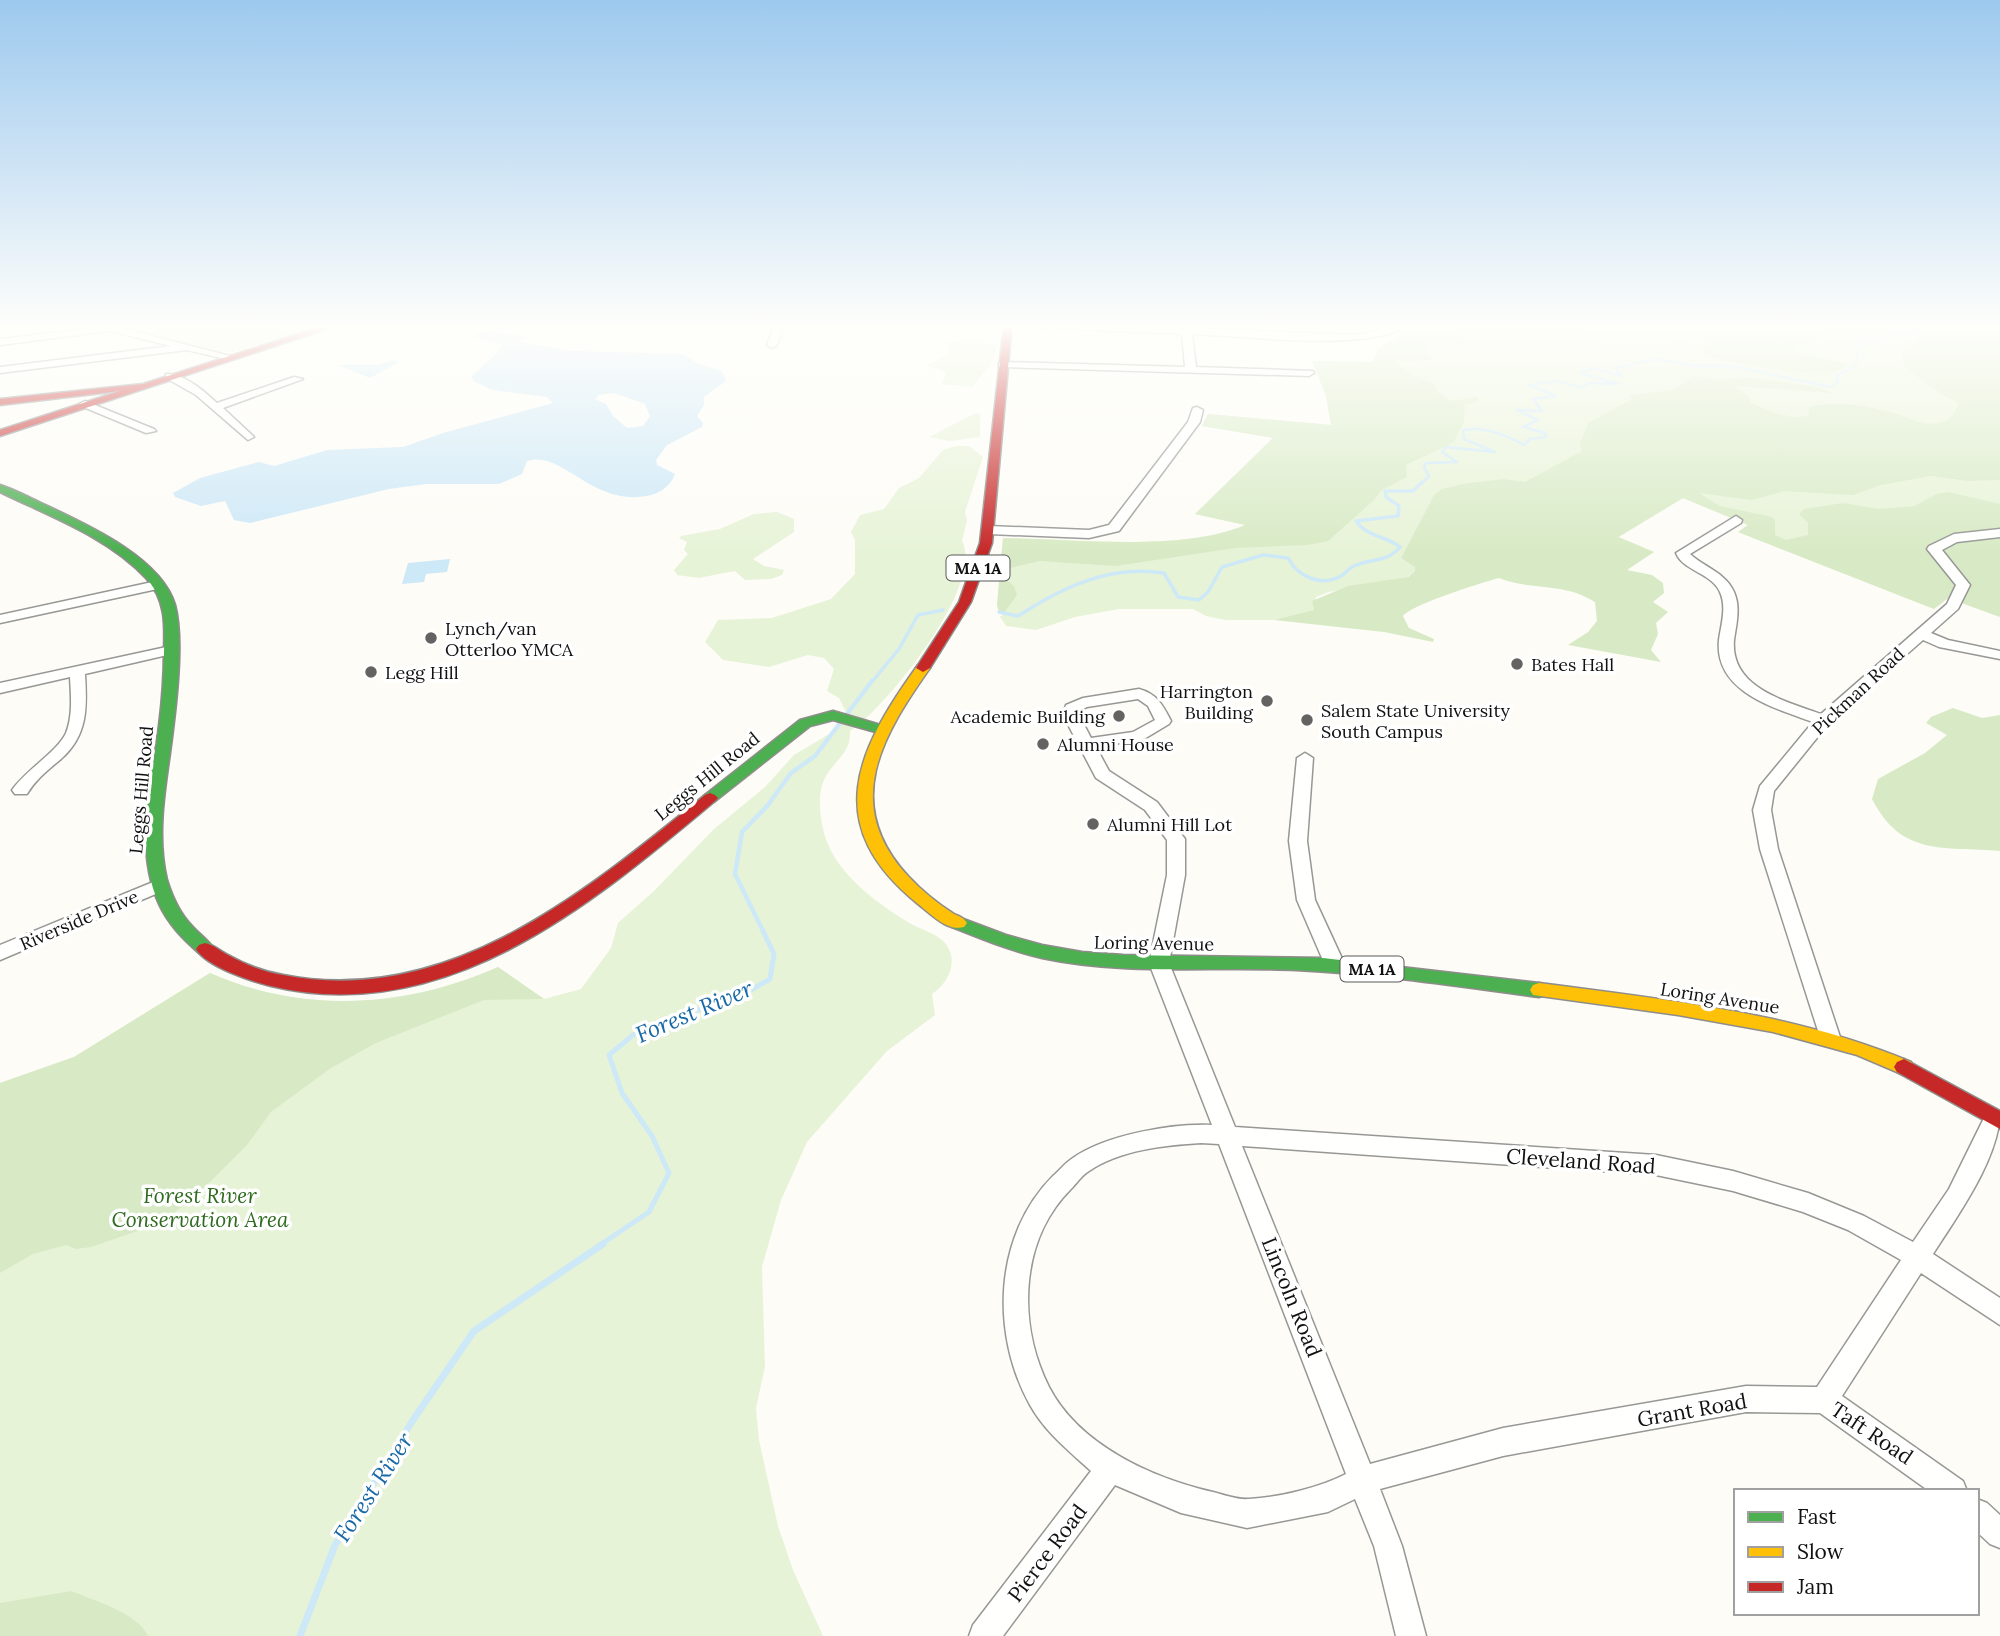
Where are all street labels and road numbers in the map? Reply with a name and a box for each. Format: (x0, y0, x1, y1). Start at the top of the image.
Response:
road number: MA 1A (946, 555, 1010, 580)
street label: Pickman Road (1807, 642, 1909, 740)
street label: Leggs Hill Road (124, 725, 158, 855)
street label: Leggs Hill Road (650, 727, 764, 825)
street label: Riverside Drive (16, 885, 142, 955)
street label: Loring Avenue (1094, 930, 1215, 956)
road number: MA 1A (1340, 956, 1404, 981)
street label: Loring Avenue (1659, 977, 1782, 1019)
street label: Cleveland Road (1505, 1142, 1657, 1180)
street label: Lincoln Road (1256, 1233, 1328, 1361)
street label: Grant Road (1635, 1387, 1749, 1433)
street label: Taft Road (1826, 1396, 1918, 1470)
street label: Pierce Road (1001, 1499, 1093, 1607)

